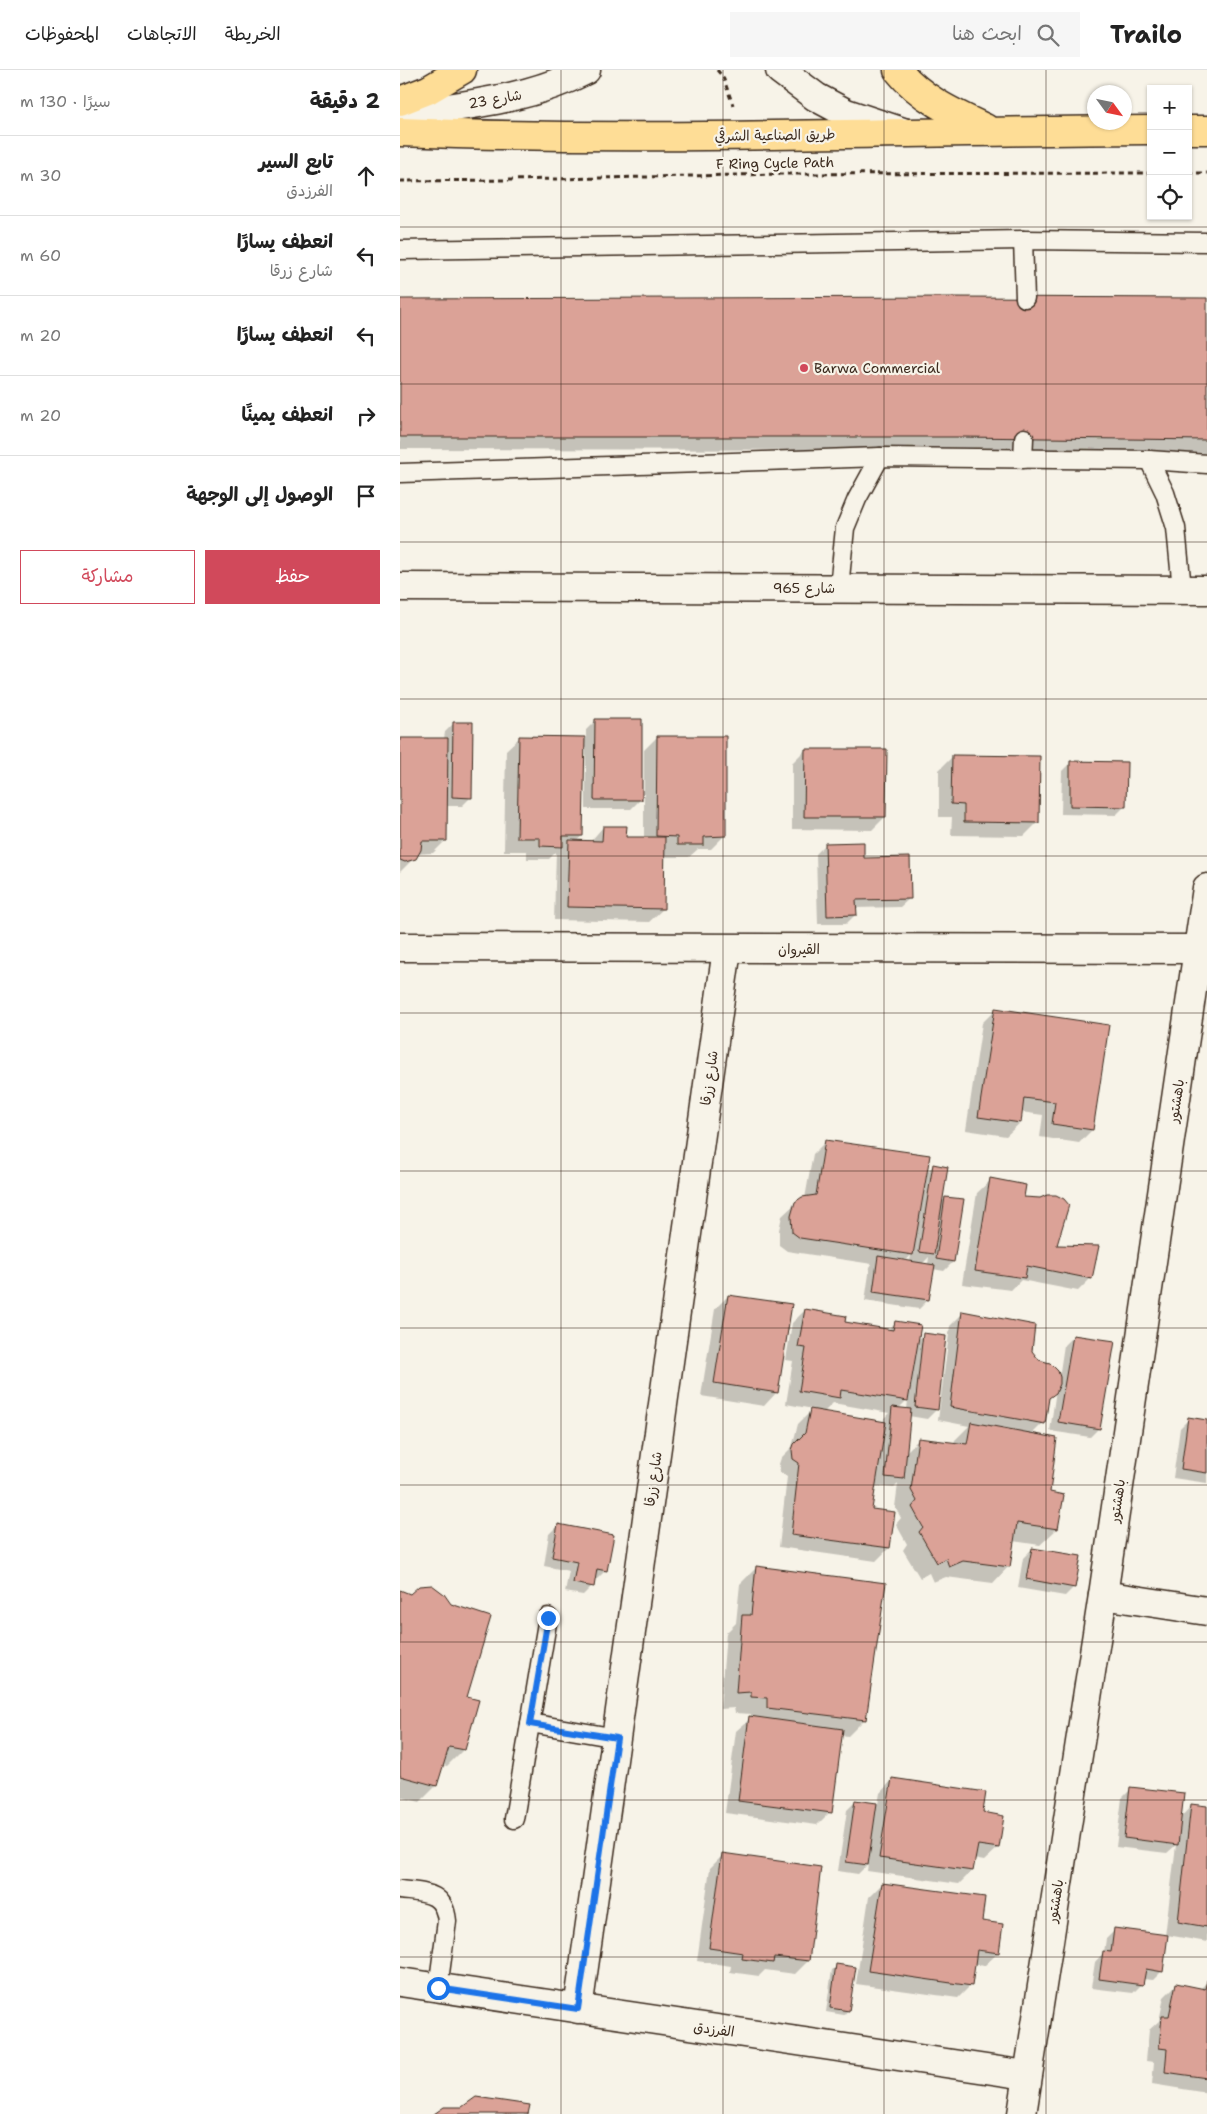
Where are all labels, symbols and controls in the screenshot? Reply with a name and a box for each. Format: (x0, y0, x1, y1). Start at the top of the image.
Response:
search box (730, 12, 1080, 57)
text: Trailo (1110, 19, 1182, 51)
text: ابحث هنا (952, 21, 1022, 46)
icon: search (1034, 21, 1062, 49)
text: المحفوظات (25, 22, 99, 46)
text: الاتجاهات (127, 22, 197, 46)
text: الخريطة (225, 22, 281, 46)
street label: شارع 23 (467, 85, 523, 114)
north arrow (1087, 85, 1132, 130)
map controls (1147, 85, 1192, 220)
button: + (1147, 85, 1192, 130)
text: 2 دقيقة (310, 87, 380, 115)
text: سيرًا · 130 m (20, 91, 111, 112)
street label: طريق الصناعية الشرقي (715, 125, 835, 147)
button: − (1147, 130, 1192, 175)
text: تابع السير (259, 149, 333, 174)
street label: F Ring Cycle Path (716, 153, 834, 173)
icon: ahead (352, 162, 380, 190)
text: 30 m (20, 165, 61, 186)
button: locate (1147, 175, 1192, 220)
text: الفرزدق (286, 180, 333, 201)
text: انعطف يسارًا (237, 229, 333, 254)
icon: left (352, 242, 380, 270)
text: 60 m (20, 245, 61, 266)
text: شارع زرقا (270, 260, 333, 281)
text: انعطف يسارًا (237, 322, 333, 347)
icon: left (352, 322, 380, 350)
text: 20 m (20, 325, 61, 346)
place label: Barwa Commercial (814, 359, 941, 377)
marker: Barwa Commercial (798, 362, 810, 374)
text: انعطف يمينًا (242, 402, 333, 427)
icon: right (352, 402, 380, 430)
text: 20 m (20, 405, 61, 426)
text: الوصول إلى الوجهة (186, 482, 333, 507)
icon: arrive (352, 482, 380, 510)
button: مشاركة (20, 550, 195, 604)
button: حفظ (205, 550, 380, 604)
street label: شارع 965 (773, 579, 835, 598)
street label: القيروان (778, 940, 820, 959)
street label: شارع زرقا (696, 1049, 723, 1107)
street label: باهشتور (1164, 1078, 1188, 1125)
street label: شارع زرقا (640, 1450, 667, 1508)
street label: باهشتور (1105, 1478, 1129, 1525)
route end (537, 1607, 560, 1630)
street label: باهشتور (1042, 1878, 1067, 1925)
route start (427, 1977, 450, 2000)
street label: الفرزدق (692, 2017, 736, 2041)

